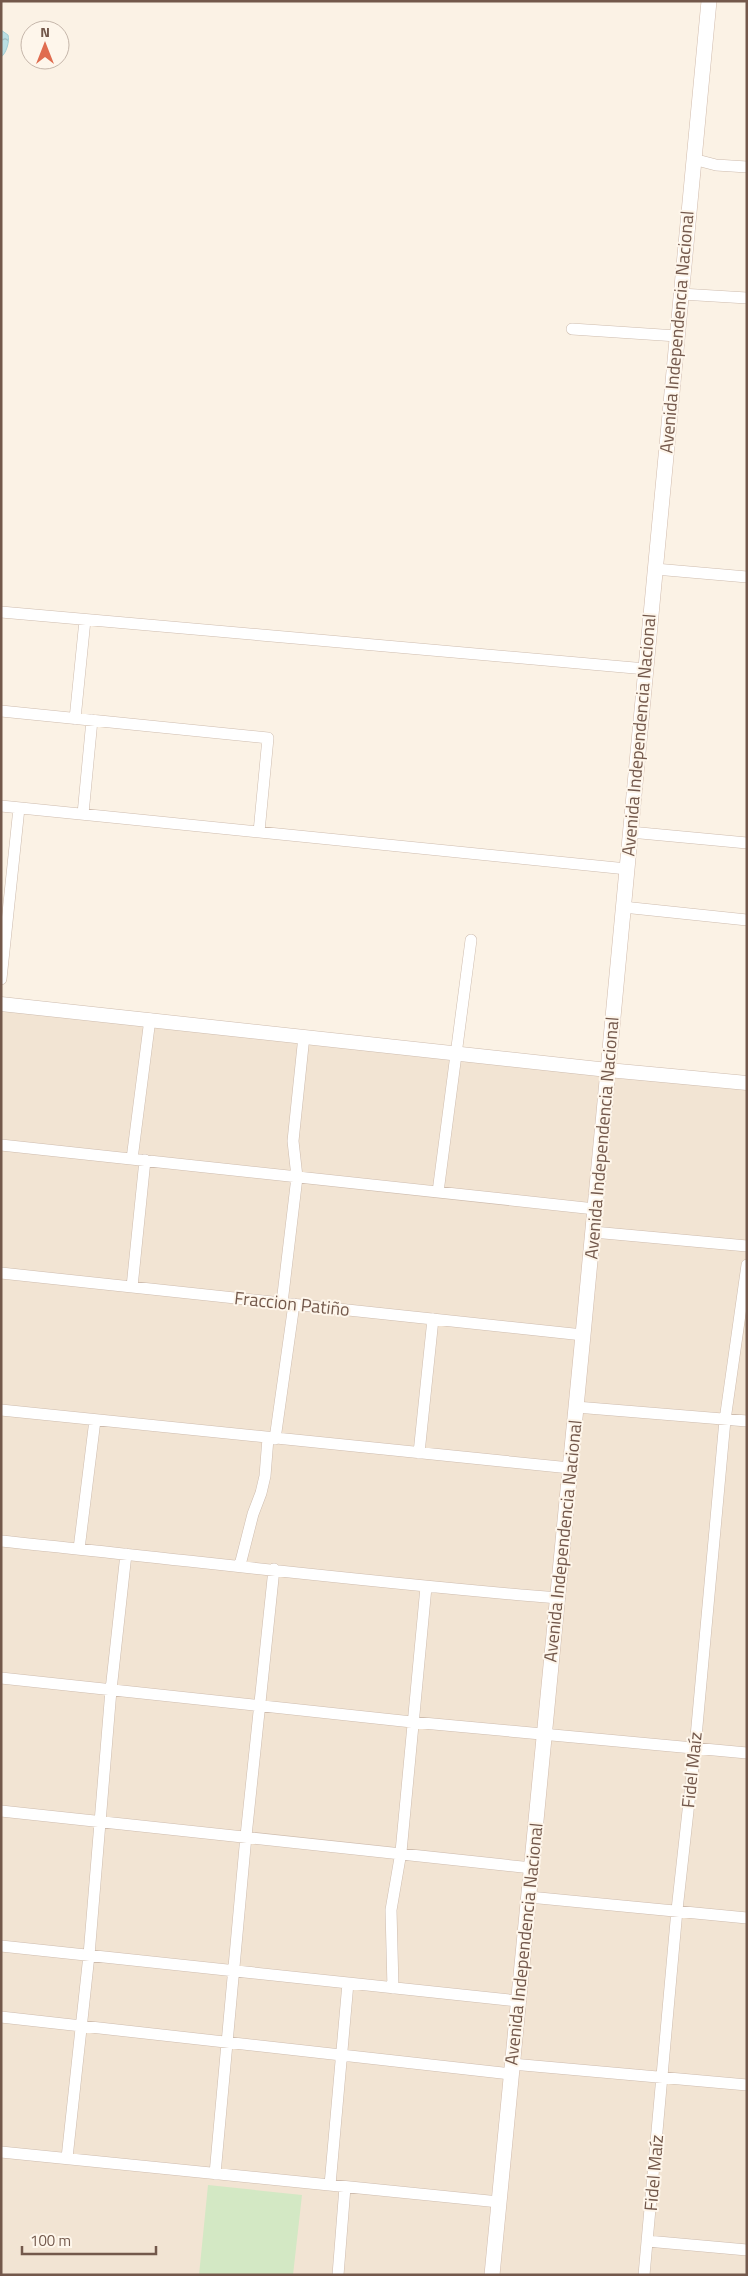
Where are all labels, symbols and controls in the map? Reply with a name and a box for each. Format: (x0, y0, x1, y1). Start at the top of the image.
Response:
north arrow (20, 20, 70, 70)
text: N (40, 21, 50, 42)
street label: Avenida Independencia Nacional (652, 210, 701, 454)
street label: Avenida Independencia Nacional (614, 613, 663, 857)
street label: Avenida Independencia Nacional (577, 1016, 626, 1260)
street label: Fraccion Patiño (233, 1284, 351, 1323)
street label: Avenida Independencia Nacional (536, 1418, 589, 1663)
street label: Fidel Maíz (674, 1731, 709, 1809)
street label: Avenida Independencia Nacional (497, 1821, 550, 2066)
street label: Fidel Maíz (637, 2134, 670, 2212)
scale bar (22, 2224, 156, 2256)
text: 100 m (30, 2229, 71, 2252)

